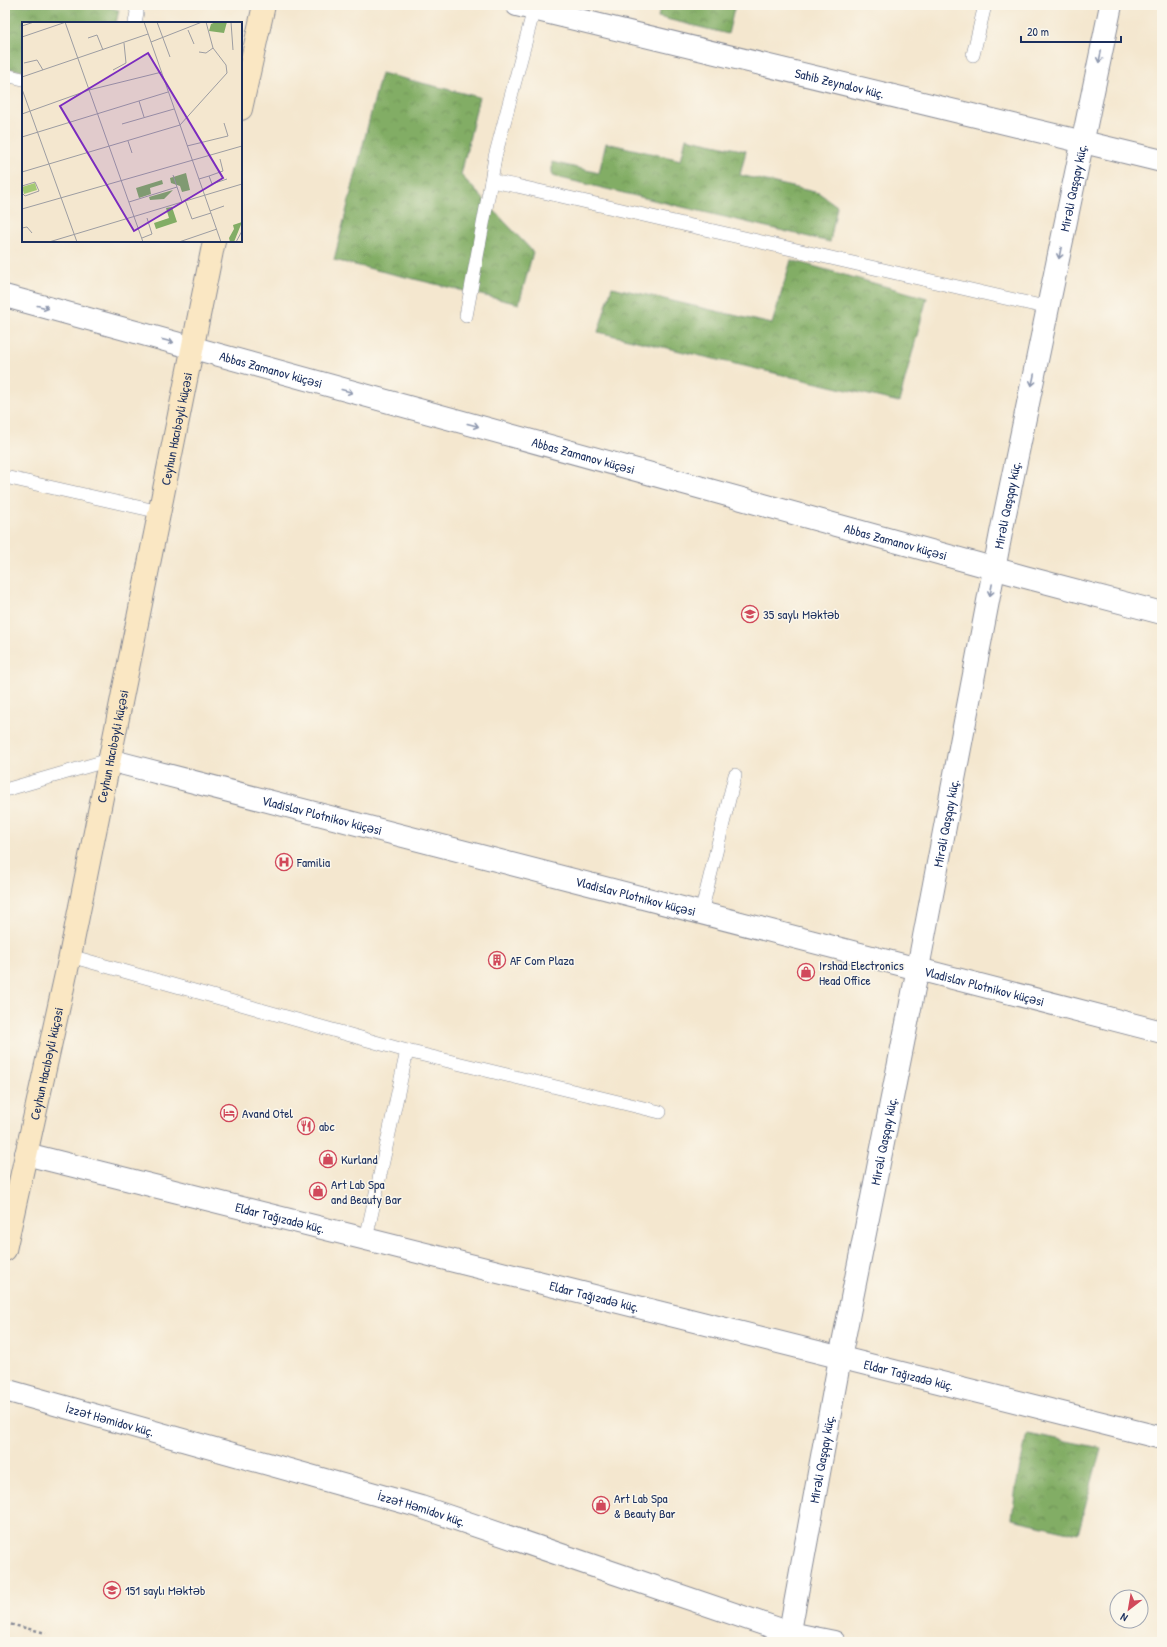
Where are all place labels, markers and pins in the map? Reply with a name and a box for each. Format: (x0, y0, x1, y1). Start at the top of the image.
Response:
school or university icon: 35 saylı Məktəb (740, 604, 760, 624)
place label: 35 saylı Məktəb (763, 605, 840, 623)
hospital icon: Familia (274, 852, 294, 872)
place label: Familia (296, 853, 330, 871)
building icon: AF Com Plaza (487, 950, 507, 970)
place label: AF Com Plaza (510, 951, 574, 969)
place label: Irshad Electronics Head Office (819, 956, 904, 989)
shop icon: Irshad Electronics Head Office (796, 962, 816, 982)
hotel icon: Avand Otel (219, 1103, 239, 1123)
place label: Avand Otel (242, 1104, 293, 1122)
restaurant icon: abc (296, 1116, 316, 1136)
place label: abc (319, 1117, 335, 1135)
shop icon: Kurland (318, 1149, 338, 1169)
place label: Kurland (341, 1150, 378, 1168)
place label: Art Lab Spa and Beauty Bar (331, 1175, 402, 1208)
shop icon: Art Lab Spa and Beauty Bar (308, 1181, 328, 1201)
place label: Art Lab Spa & Beauty Bar (614, 1489, 676, 1522)
shop icon: Art Lab Spa & Beauty Bar (591, 1495, 611, 1515)
school or university icon: 151 saylı Məktəb (102, 1580, 122, 1600)
place label: 151 saylı Məktəb (125, 1581, 205, 1599)

